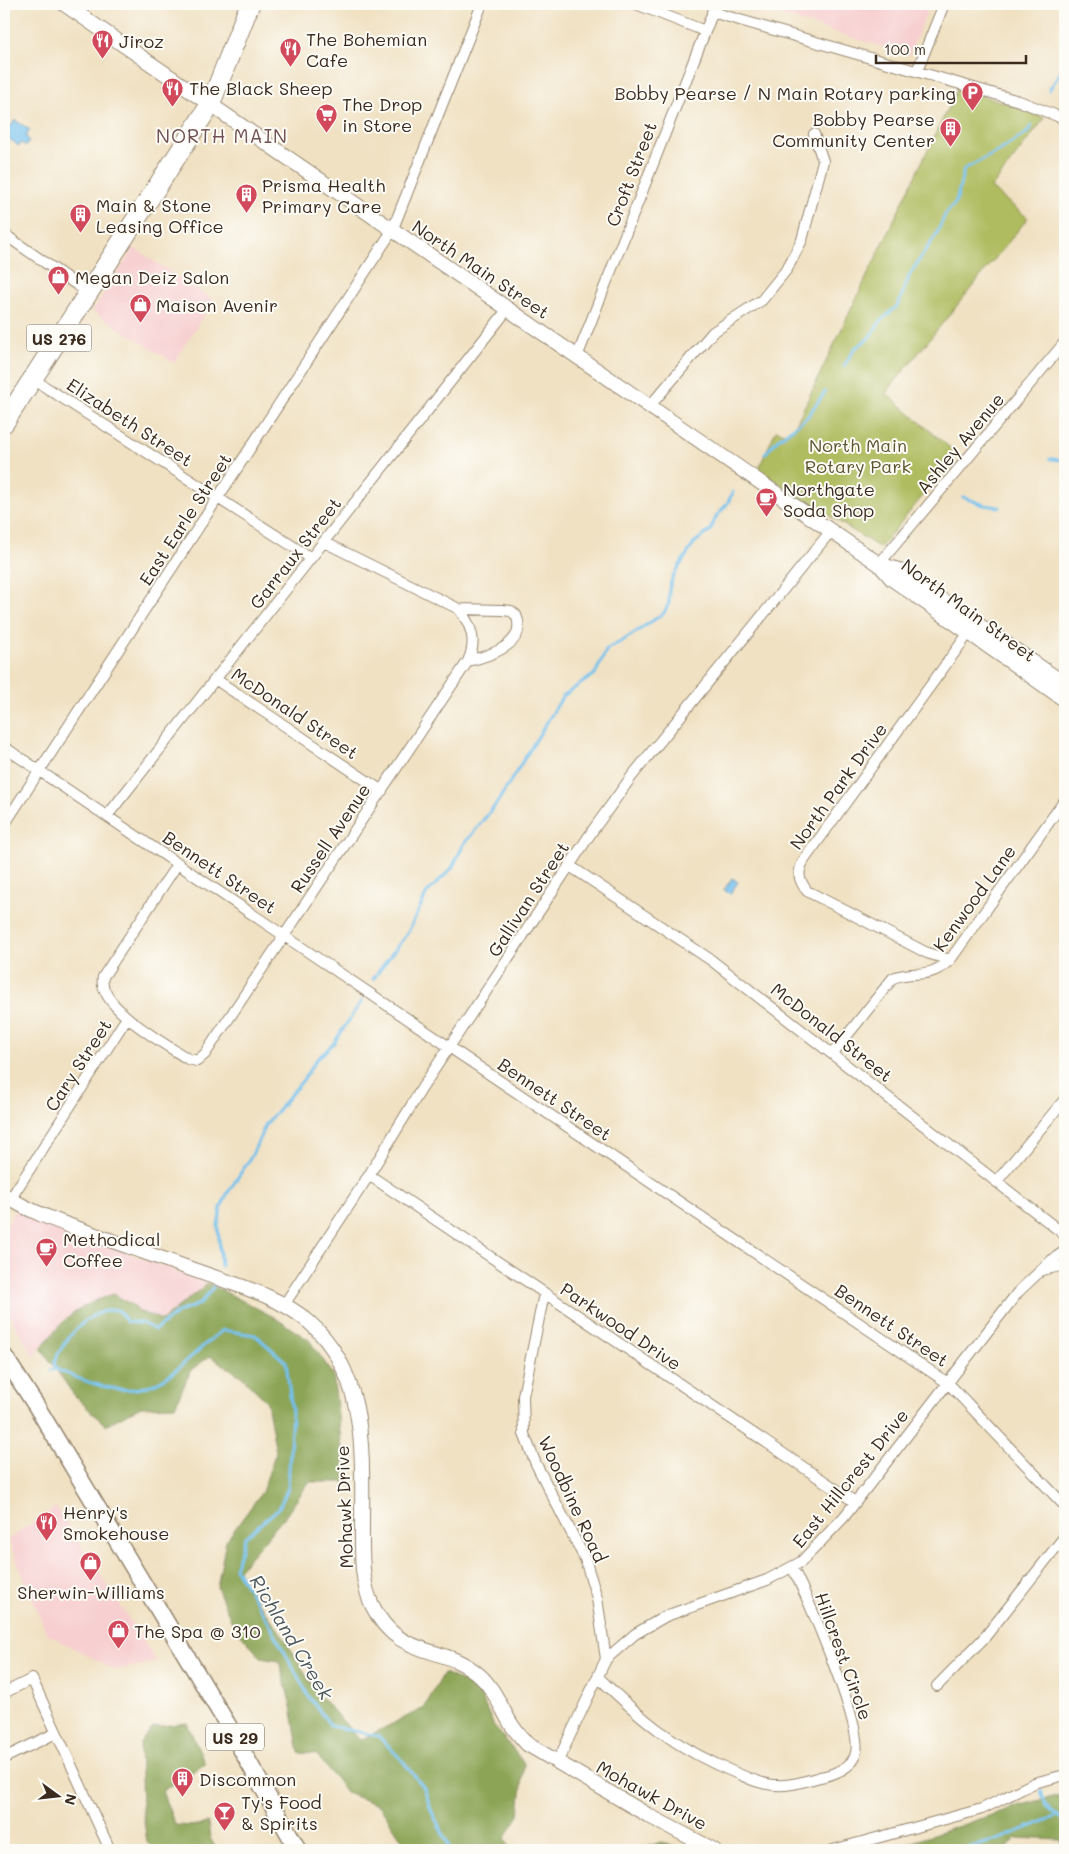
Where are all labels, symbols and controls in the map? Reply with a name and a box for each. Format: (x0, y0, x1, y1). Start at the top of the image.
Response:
place label: The Bohemian Cafe (306, 27, 427, 72)
restaurant icon: Jiroz (91, 29, 115, 60)
place label: Jiroz (119, 29, 164, 53)
scale bar (876, 32, 1026, 64)
restaurant icon: The Bohemian Cafe (278, 37, 302, 68)
text: 100 m (884, 39, 926, 59)
restaurant icon: The Black Sheep (161, 76, 185, 107)
place label: The Black Sheep (189, 76, 333, 100)
place label: Bobby Pearse / N Main Rotary parking (615, 81, 956, 105)
parking icon: Bobby Pearse / N Main Rotary parking (960, 81, 984, 112)
place label: The Drop in Store (342, 92, 422, 137)
supermarket icon: The Drop in Store (314, 102, 338, 133)
place label: Bobby Pearse Community Center (772, 107, 935, 152)
building icon: Bobby Pearse Community Center (939, 117, 963, 148)
street label: Croft Street (600, 118, 662, 230)
district label: NORTH MAIN (156, 123, 288, 148)
place label: Prisma Health Primary Care (262, 173, 385, 218)
building icon: Prisma Health Primary Care (234, 183, 258, 214)
place label: Main & Stone Leasing Office (96, 193, 224, 238)
building icon: Main & Stone Leasing Office (68, 203, 92, 234)
street label: North Main Street (408, 214, 554, 324)
shop icon: Megan Deiz Salon (47, 265, 71, 296)
place label: Megan Deiz Salon (75, 265, 229, 289)
shop icon: Maison Avenir (128, 293, 152, 324)
place label: Maison Avenir (156, 293, 278, 317)
road number: US 276 (27, 324, 92, 352)
street label: Elizabeth Street (63, 372, 197, 472)
street label: Ashley Avenue (911, 388, 1009, 498)
park label: North Main Rotary Park (805, 433, 911, 478)
street label: East Earle Street (133, 448, 237, 590)
place label: Northgate Soda Shop (783, 477, 875, 522)
cafe icon: Northgate Soda Shop (755, 487, 779, 518)
street label: Garraux Street (244, 492, 346, 614)
street label: North Main Street (897, 553, 1041, 667)
street label: McDonald Street (227, 662, 363, 764)
street label: North Park Drive (784, 718, 892, 854)
street label: Russell Avenue (285, 779, 375, 897)
street label: Bennett Street (158, 825, 282, 919)
street label: Gallivan Street (482, 837, 574, 961)
street label: Kenwood Lane (927, 840, 1021, 956)
street label: McDonald Street (766, 977, 898, 1087)
street label: Cary Street (39, 1014, 117, 1116)
street label: Bennett Street (493, 1052, 617, 1146)
place label: Methodical Coffee (63, 1227, 160, 1272)
cafe icon: Methodical Coffee (35, 1237, 59, 1268)
street label: Parkwood Drive (556, 1277, 686, 1375)
street label: Bennett Street (830, 1278, 954, 1372)
street label: East Hillcrest Drive (787, 1404, 913, 1552)
street label: Woodbine Road (533, 1432, 613, 1566)
street label: Mohawk Drive (330, 1445, 358, 1569)
place label: Henry's Smokehouse (63, 1500, 169, 1545)
restaurant icon: Henry's Smokehouse (35, 1510, 59, 1541)
shop icon: Sherwin-Williams (79, 1550, 103, 1581)
water label: Richland Creek (245, 1570, 340, 1705)
place label: Sherwin-Williams (17, 1580, 165, 1604)
street label: Hillcrest Circle (810, 1589, 878, 1723)
shop icon: The Spa @ 310 (106, 1619, 130, 1650)
place label: The Spa @ 310 (134, 1619, 261, 1643)
road number: US 29 (206, 1724, 264, 1750)
street label: Mohawk Drive (592, 1755, 712, 1835)
building icon: Discommon (171, 1767, 195, 1798)
place label: Discommon (199, 1767, 296, 1791)
north arrow (32, 1772, 82, 1822)
place label: Ty's Food & Spirits (241, 1790, 322, 1835)
text: N (60, 1792, 82, 1807)
bar icon: Ty's Food & Spirits (213, 1800, 237, 1831)

